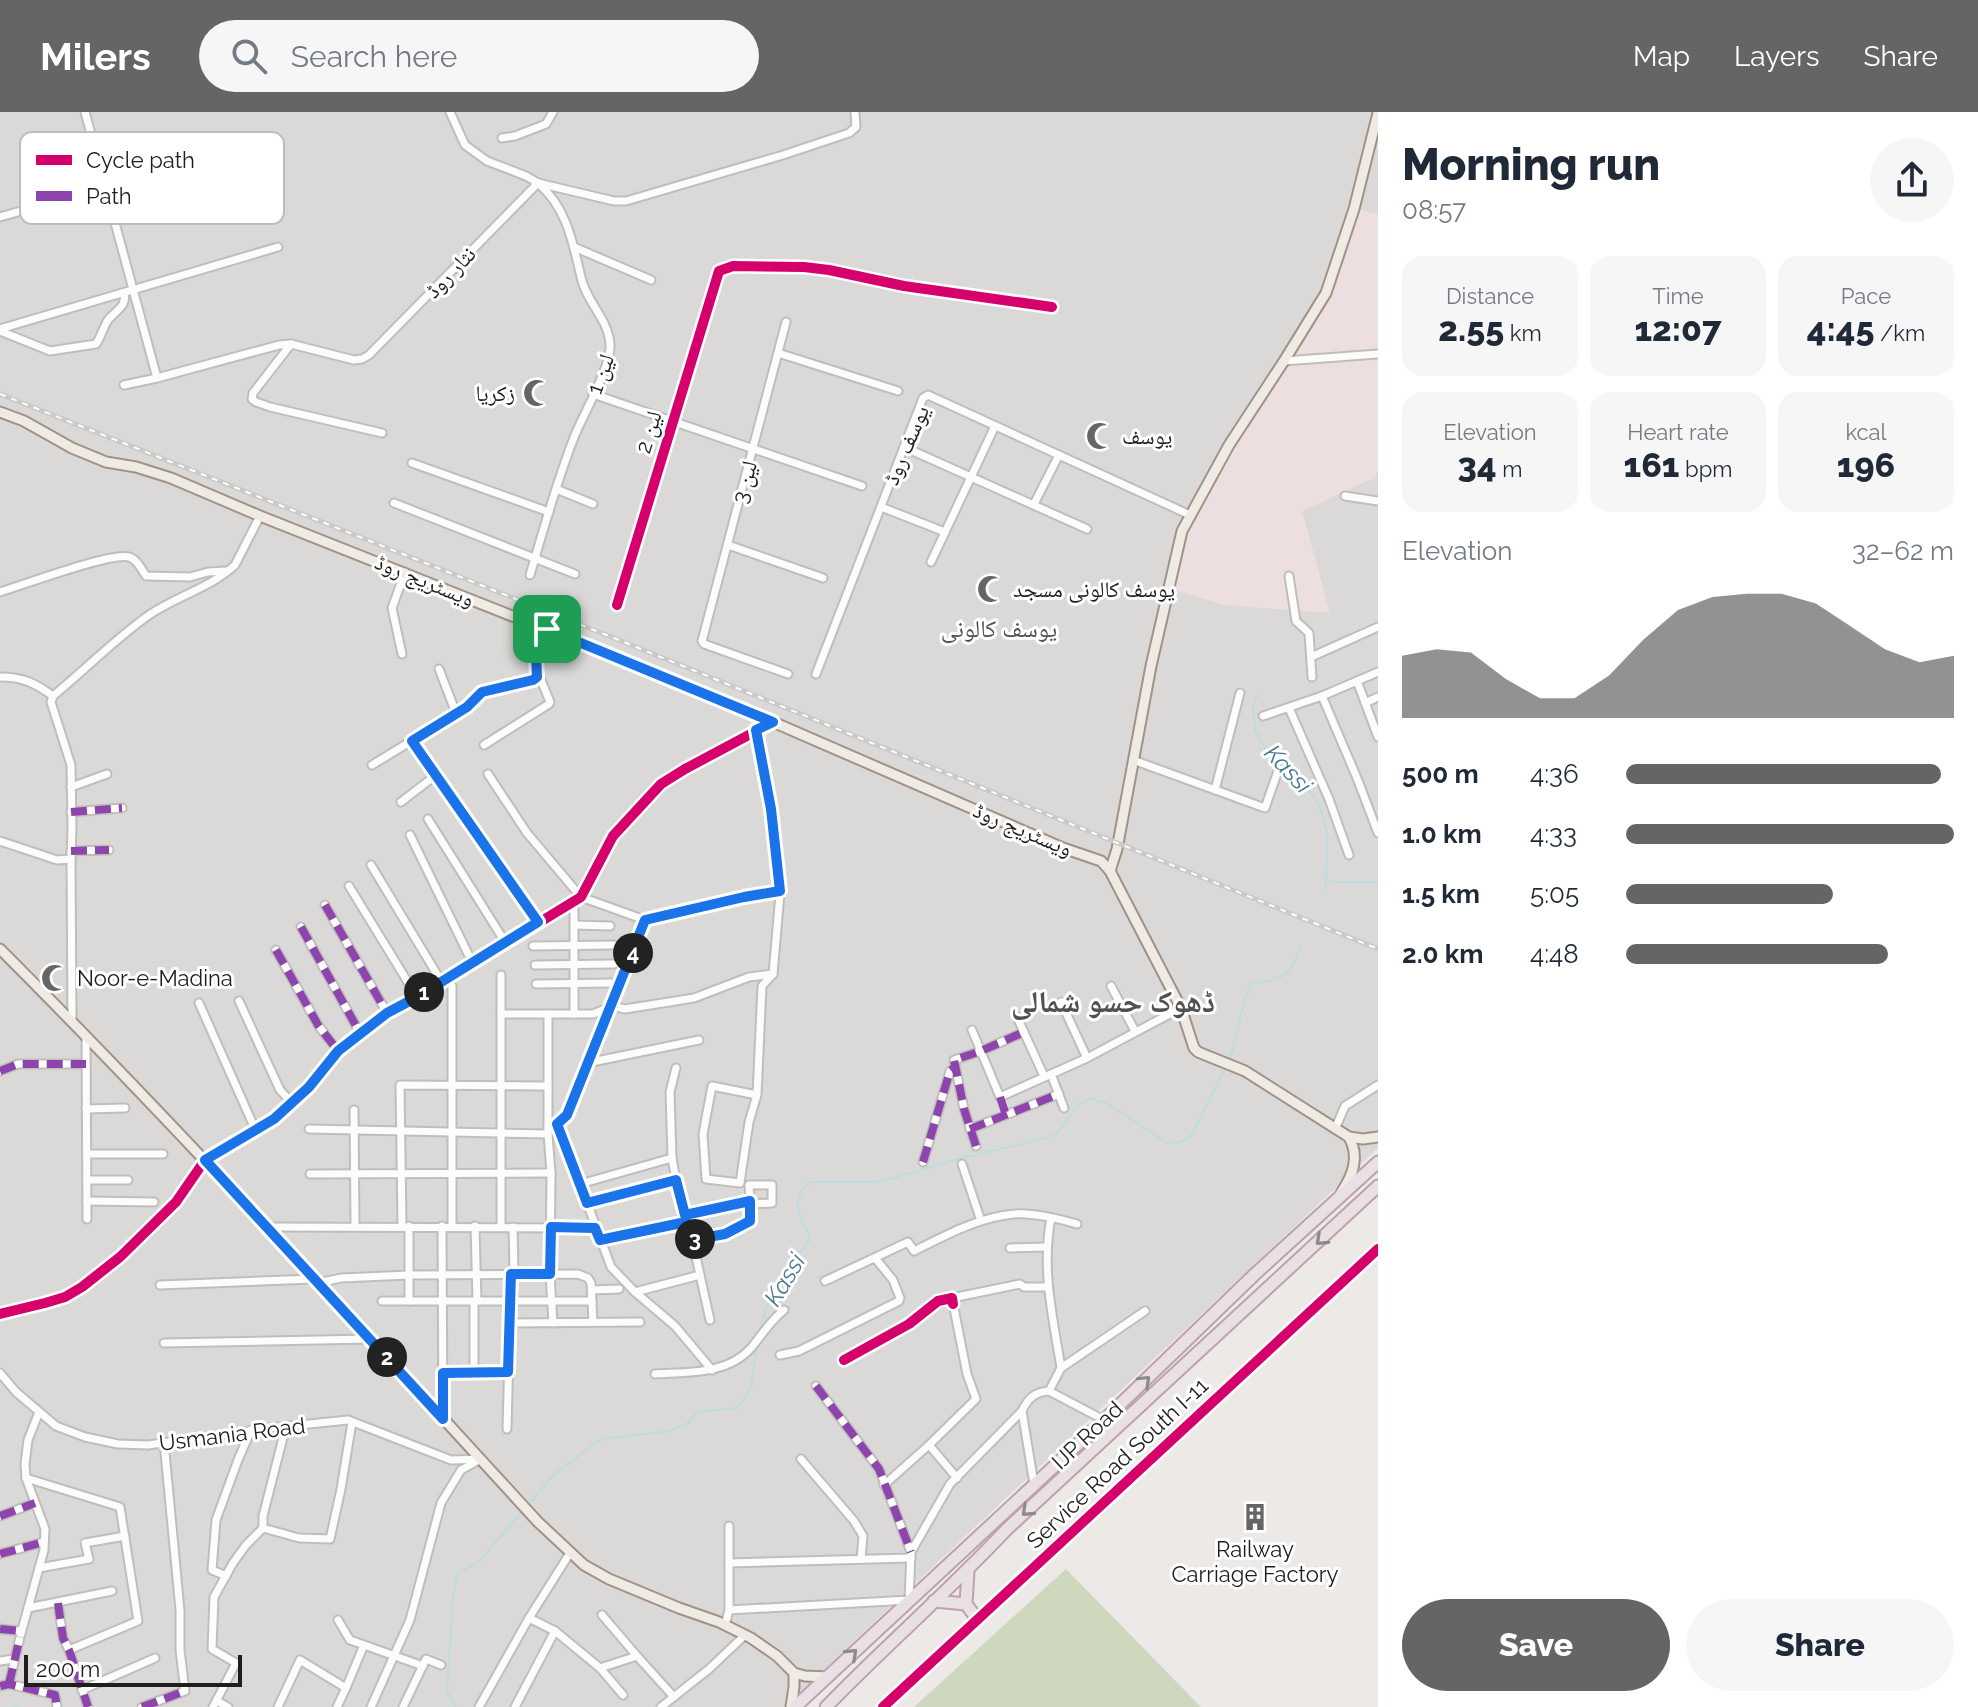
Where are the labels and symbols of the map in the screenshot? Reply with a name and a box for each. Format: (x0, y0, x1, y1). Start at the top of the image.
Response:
legend (20, 132, 284, 224)
text: Cycle path (86, 147, 195, 173)
text: Path (86, 183, 132, 209)
street label: نثار روڈ (419, 241, 481, 303)
street label: لین 1 (581, 351, 620, 398)
mosque icon: زکریا (522, 378, 552, 408)
place label: زکریا (475, 380, 515, 406)
street label: یوسف روڈ (878, 401, 934, 489)
street label: لین 2 (629, 408, 668, 456)
mosque icon: یوسف (1085, 421, 1115, 451)
place label: یوسف (1122, 423, 1172, 449)
street label: لین 3 (726, 458, 763, 506)
street label: ویسٹریج روڈ (371, 548, 479, 613)
mosque icon: یوسف کالونی مسجد (976, 574, 1006, 604)
place label: یوسف کالونی مسجد (1013, 576, 1175, 603)
pin (513, 595, 581, 663)
district label: یوسف کالونی (941, 614, 1057, 643)
water label: Kassi (1259, 738, 1319, 800)
street label: ویسٹریج روڈ (969, 797, 1076, 862)
pin: 4 (613, 933, 653, 973)
mosque icon: Noor-e-Madina (40, 963, 70, 993)
place label: Noor-e-Madina (77, 965, 233, 991)
pin: 1 (404, 972, 444, 1012)
district label: ڈھوک حسو شمالی (1011, 984, 1215, 1020)
pin: 3 (675, 1219, 715, 1259)
one-way arrow (1316, 1230, 1330, 1245)
water label: Kassi (758, 1248, 812, 1311)
pin: 2 (367, 1337, 407, 1377)
street label: Service Road South I-11 (1021, 1372, 1213, 1554)
one-way arrow (1135, 1377, 1150, 1391)
street label: IJP Road (1046, 1396, 1128, 1474)
street label: Usmania Road (157, 1412, 307, 1456)
one-way arrow (1022, 1502, 1037, 1516)
building icon: Railway Carriage Factory (1240, 1502, 1270, 1532)
place label: Railway Carriage Factory (1172, 1536, 1339, 1587)
one-way arrow (843, 1649, 857, 1664)
scale bar (24, 1651, 242, 1687)

